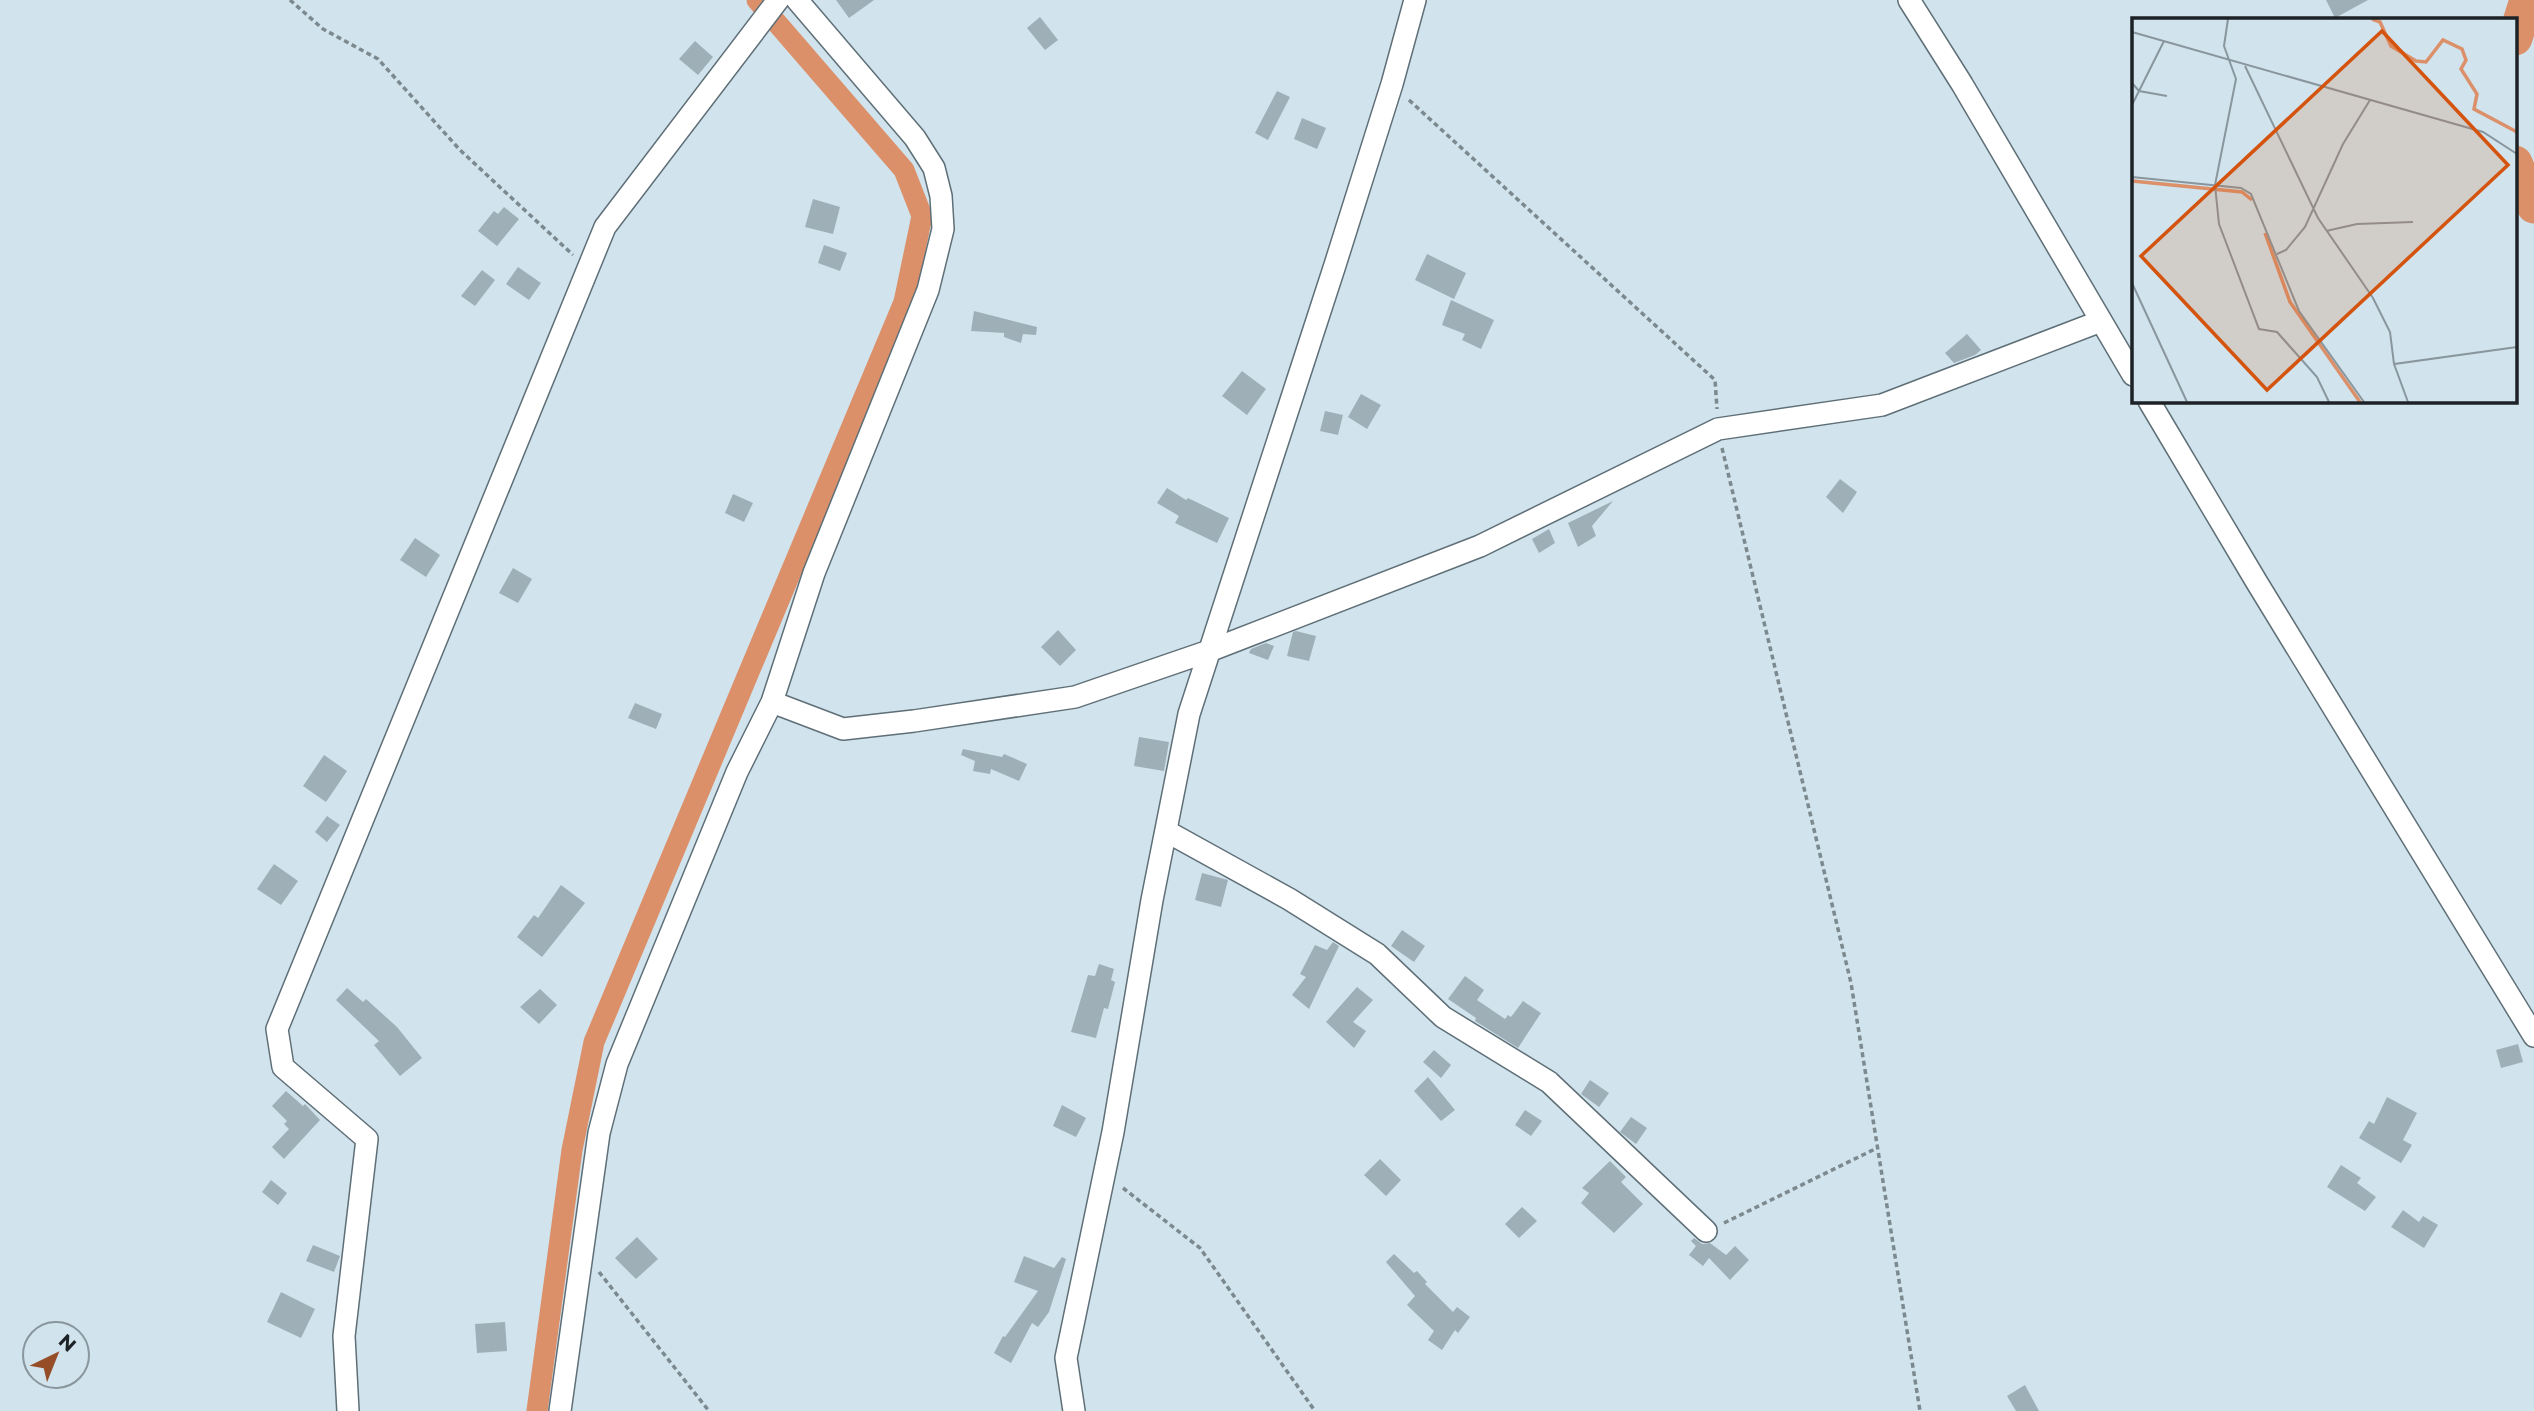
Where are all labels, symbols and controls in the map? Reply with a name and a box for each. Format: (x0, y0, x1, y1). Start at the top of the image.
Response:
inset map (2132, 18, 2516, 402)
north arrow (21, 1320, 91, 1390)
text: N (54, 1329, 81, 1357)

